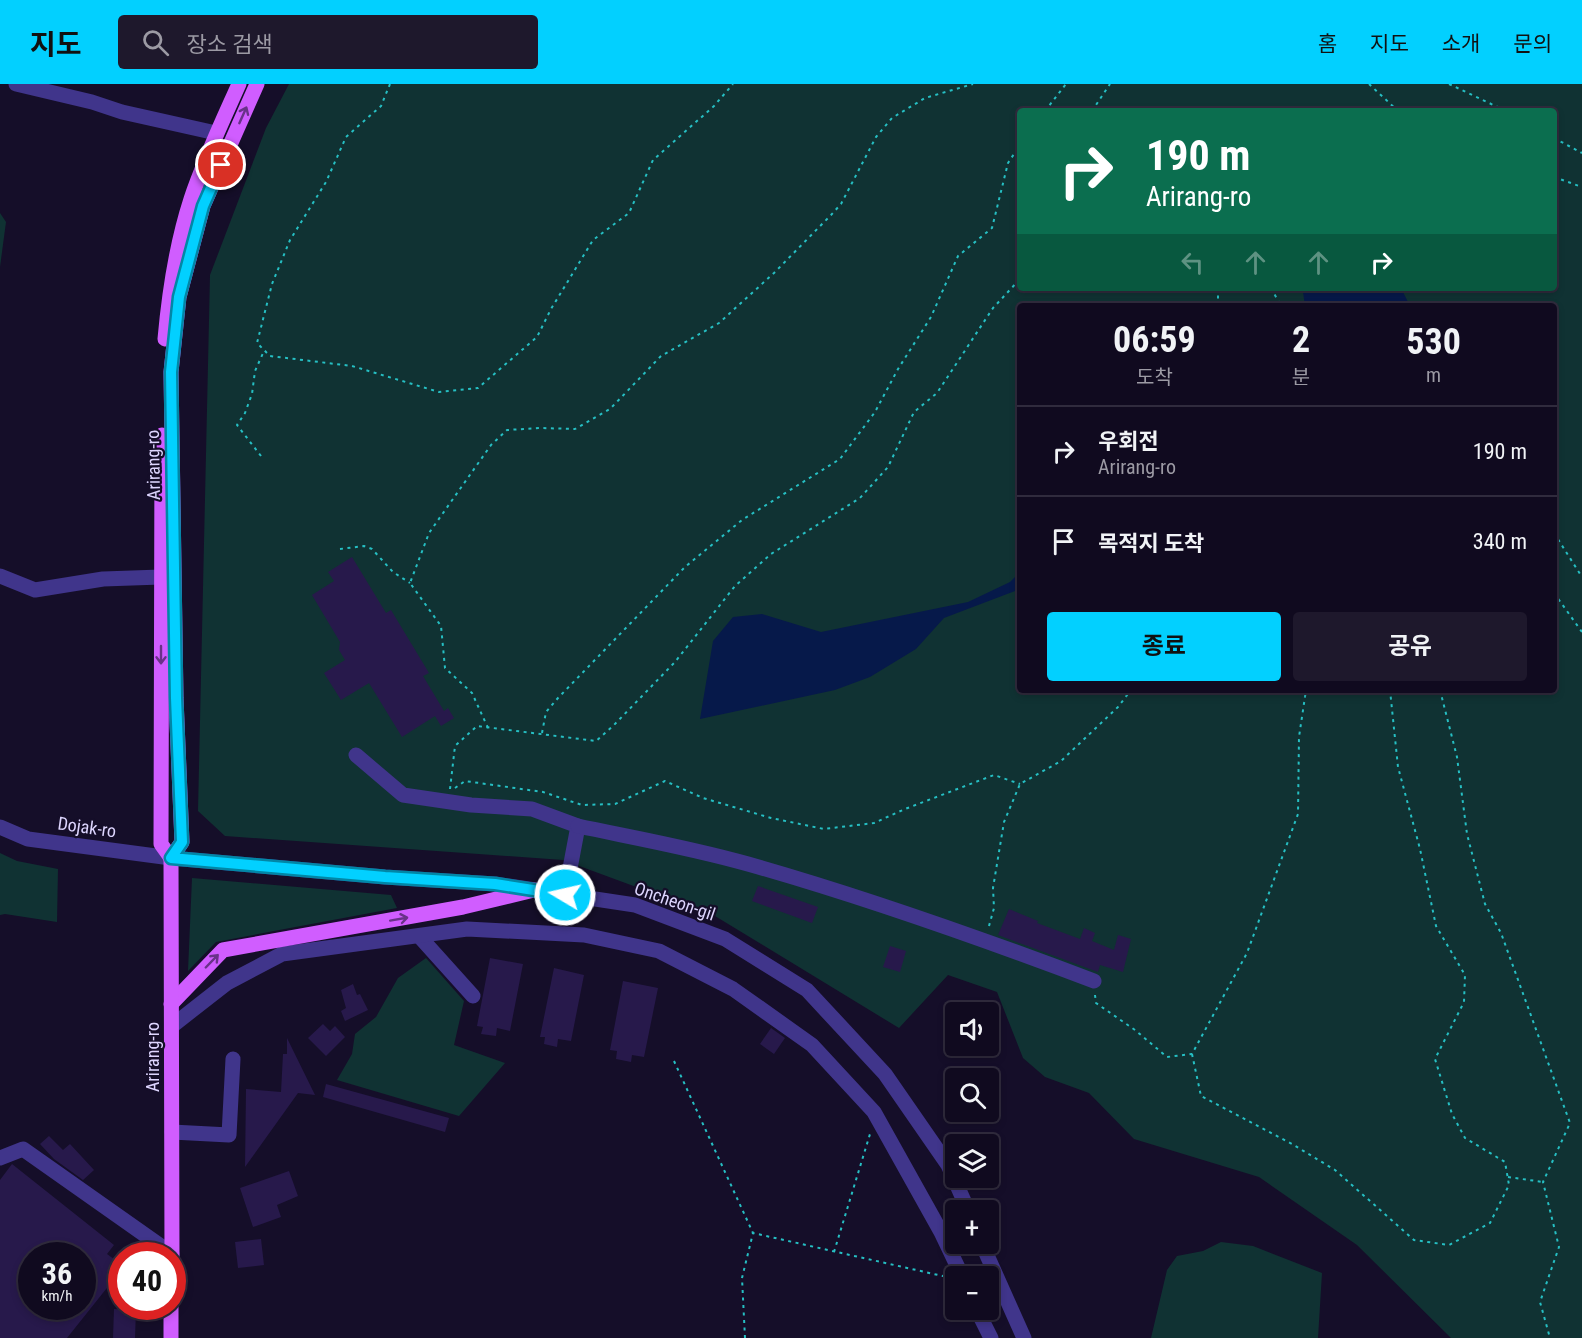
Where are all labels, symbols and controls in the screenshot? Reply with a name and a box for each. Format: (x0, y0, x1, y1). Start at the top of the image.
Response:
search box (118, 15, 538, 69)
icon: search (139, 26, 172, 59)
text: 지도 (30, 28, 82, 61)
text: 장소 검색 (187, 32, 273, 57)
text: 홈 (1318, 32, 1337, 56)
text: 지도 (1370, 32, 1409, 56)
text: 소개 (1442, 32, 1480, 56)
text: 문의 (1513, 32, 1552, 56)
one-way arrow (238, 107, 250, 125)
text: 190 m (1146, 131, 1251, 180)
icon: right (1047, 132, 1125, 210)
pin (195, 139, 246, 190)
icon: arrive (204, 148, 237, 181)
text: Arirang-ro (1146, 181, 1251, 213)
icon: left (1176, 246, 1209, 279)
icon: ahead (1239, 246, 1272, 279)
icon: ahead (1302, 246, 1335, 279)
icon: right (1365, 246, 1398, 279)
text: 06:59 (1113, 319, 1196, 361)
text: 2 (1292, 319, 1310, 361)
text: 530 (1406, 321, 1461, 363)
text: m (1426, 363, 1441, 387)
text: 도착 (1136, 365, 1173, 389)
text: 분 (1292, 365, 1310, 389)
text: 우회전 (1098, 429, 1159, 454)
street label: Arirang-ro (142, 430, 164, 500)
icon: right (1047, 435, 1080, 468)
text: 190 m (1473, 439, 1527, 464)
text: Arirang-ro (1098, 455, 1176, 479)
icon: arrive (1047, 525, 1080, 558)
text: 340 m (1473, 529, 1527, 554)
text: 목적지 도착 (1098, 531, 1204, 556)
button: 종료 (1047, 612, 1281, 681)
button: 공유 (1293, 612, 1527, 681)
one-way arrow (155, 645, 167, 665)
street label: Dojak-ro (56, 813, 118, 841)
position arrow (533, 863, 597, 927)
street label: Oncheon-gil (632, 877, 718, 925)
one-way arrow (389, 913, 409, 924)
one-way arrow (205, 954, 219, 969)
map controls (945, 1002, 999, 1320)
button: sound (945, 1002, 999, 1056)
street label: Arirang-ro (142, 1022, 163, 1092)
button: search (945, 1068, 999, 1122)
button: layers (945, 1134, 999, 1188)
button: + (945, 1200, 999, 1254)
speed limit sign: 40 (108, 1242, 186, 1320)
text: 36 (42, 1256, 72, 1291)
button: − (945, 1266, 999, 1320)
text: km/h (42, 1287, 72, 1305)

